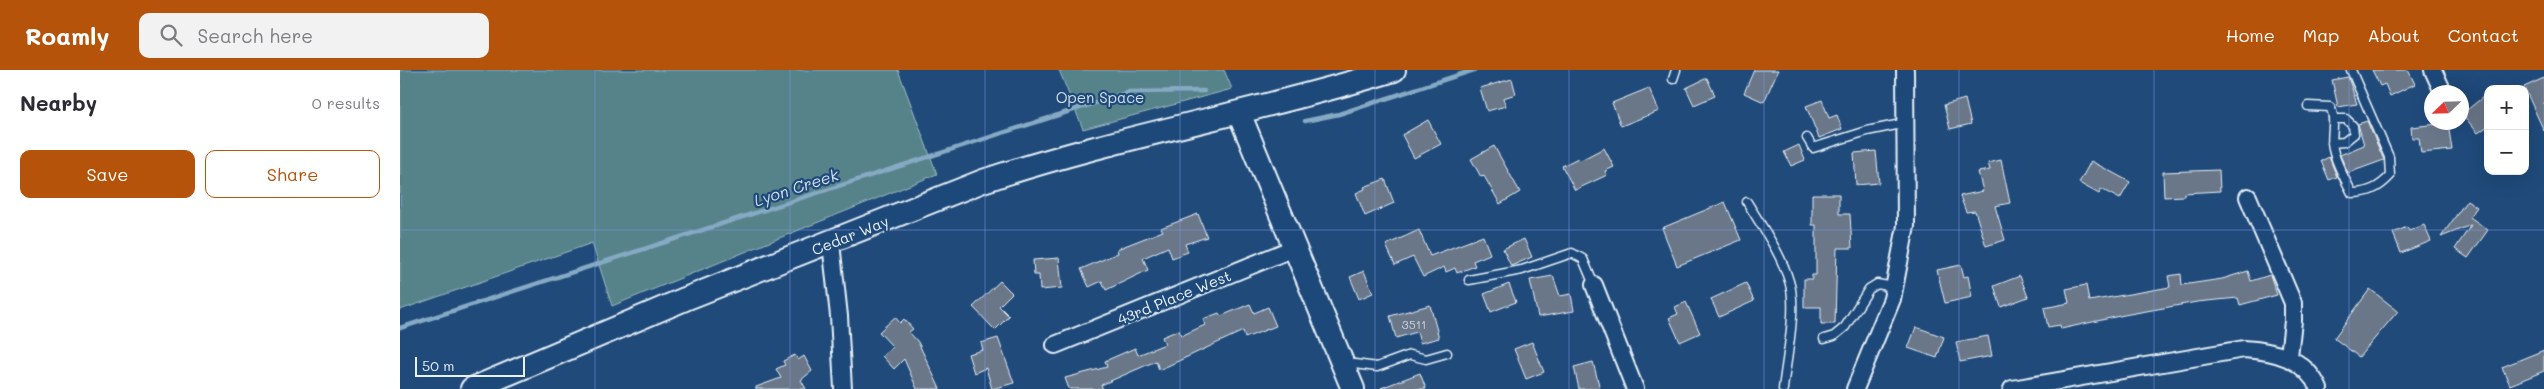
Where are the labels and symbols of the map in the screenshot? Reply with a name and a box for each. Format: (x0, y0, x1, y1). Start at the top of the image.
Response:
north arrow (2424, 85, 2469, 130)
park label: Open Space (1056, 87, 1144, 107)
water label: Lyon Creek (751, 163, 842, 211)
street label: Cedar Way (808, 210, 892, 260)
street label: 43rd Place West (1114, 265, 1234, 329)
house number: 3511 (1402, 316, 1426, 332)
scale bar (415, 354, 525, 377)

